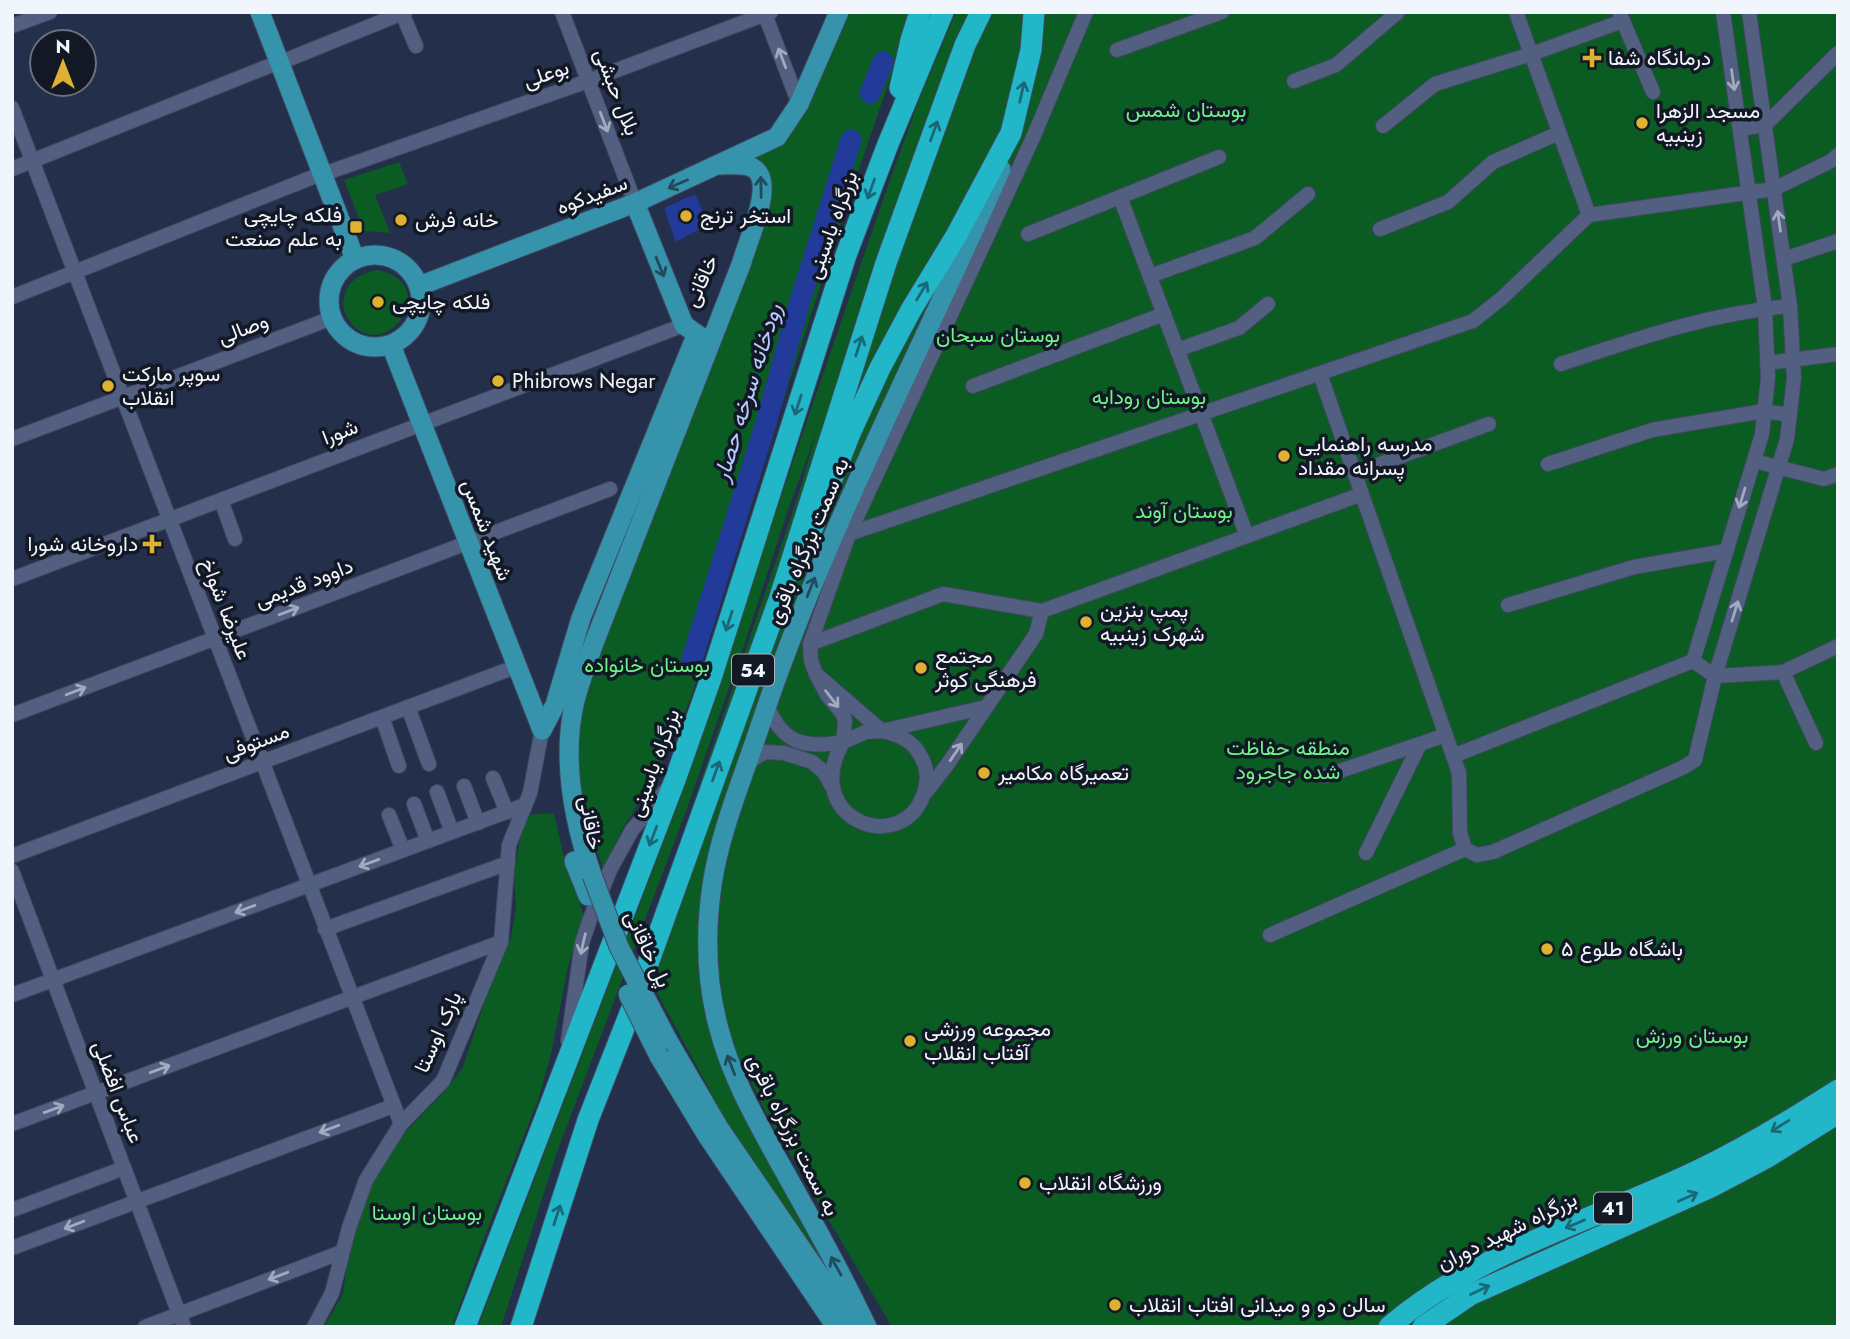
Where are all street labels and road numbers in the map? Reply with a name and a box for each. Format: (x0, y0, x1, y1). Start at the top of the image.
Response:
street label: بلال حبشی (587, 44, 647, 140)
street label: بوعلی (519, 52, 573, 96)
street label: بزرگراه یاسینی (799, 167, 865, 283)
street label: سفیدکوه (552, 168, 632, 222)
street label: خاقانی (676, 250, 726, 312)
street label: وصالی (213, 306, 273, 352)
street label: شورا (318, 411, 362, 453)
street label: به سمت بزرگراه باقری (759, 453, 857, 629)
street label: شهید شمس (454, 475, 520, 585)
street label: داوود قدیمی (250, 551, 358, 615)
street label: علیرضا شواخ (193, 554, 259, 664)
road number: 54 (732, 654, 774, 685)
street label: بزرگراه یاسینی (621, 705, 687, 821)
street label: مستوفی (218, 716, 294, 768)
street label: خاقانی (572, 794, 610, 852)
street label: پل خاقانی (617, 906, 679, 992)
street label: پارک اوستا (407, 986, 469, 1078)
street label: عباس افضلی (85, 1036, 151, 1148)
street label: به سمت بزرگراه باقری (739, 1049, 847, 1221)
street label: بزرگراه شهید دوران (1432, 1184, 1582, 1278)
road number: 41 (1594, 1192, 1632, 1224)

